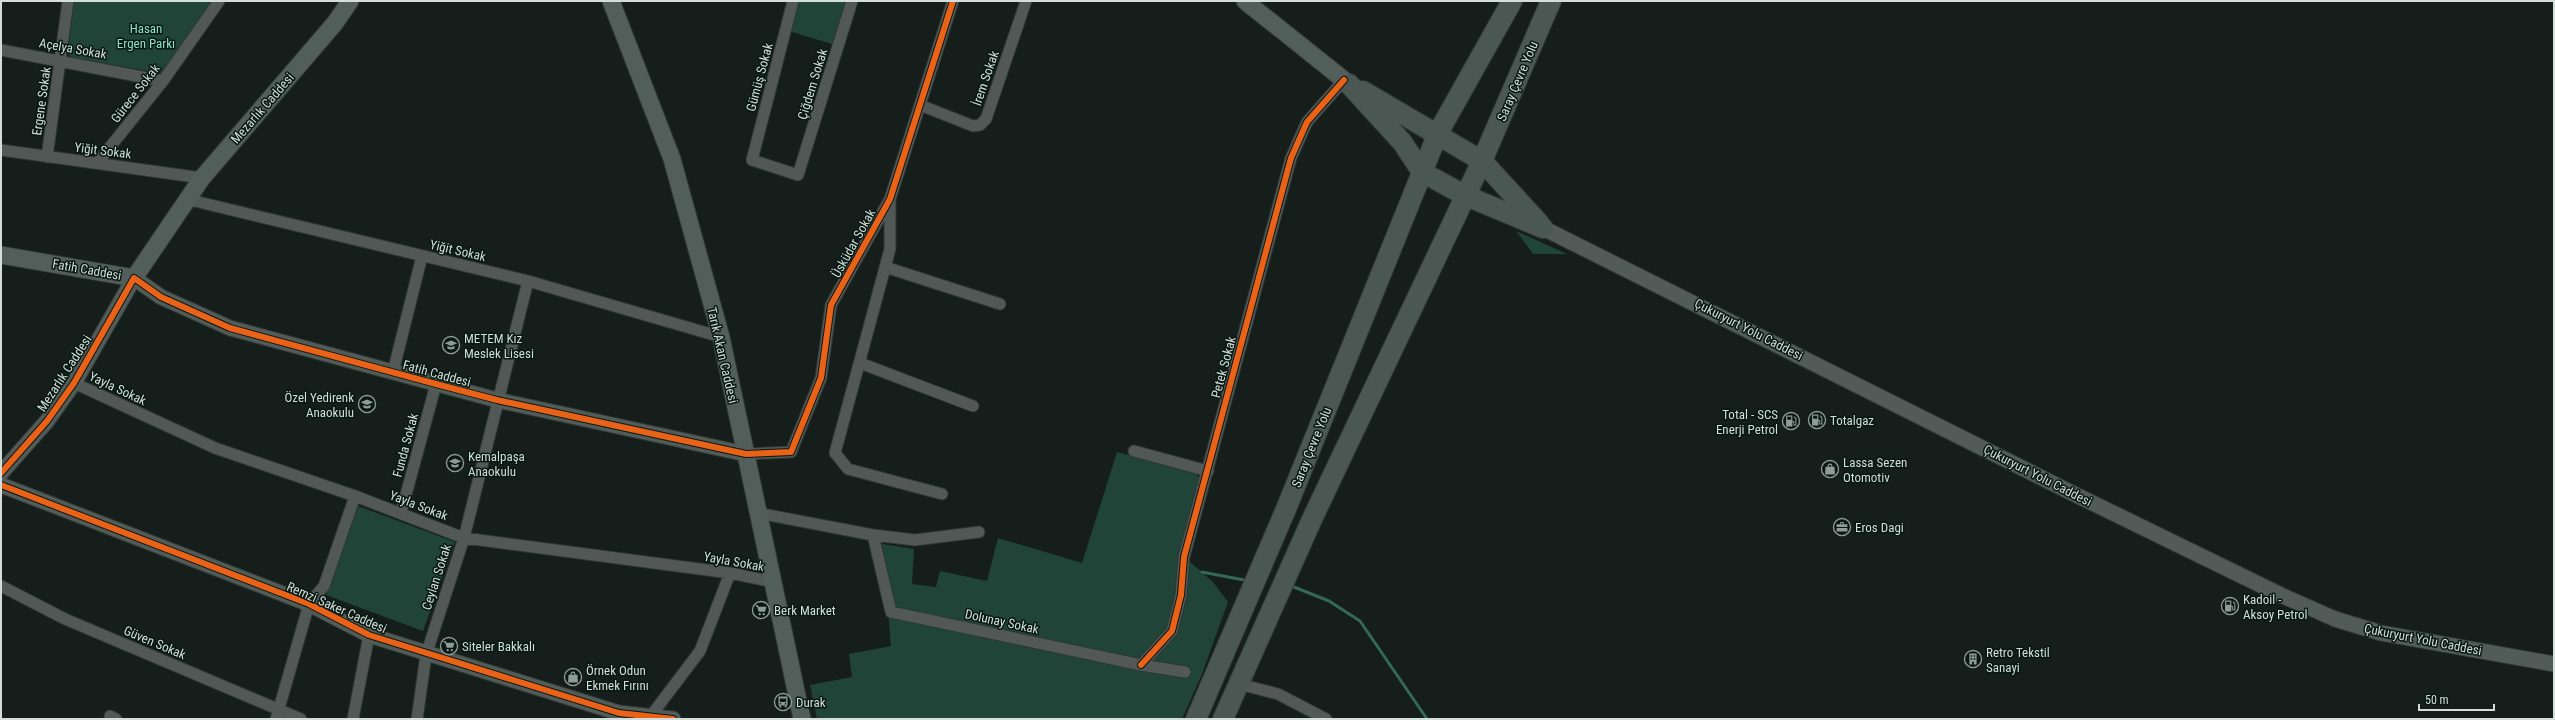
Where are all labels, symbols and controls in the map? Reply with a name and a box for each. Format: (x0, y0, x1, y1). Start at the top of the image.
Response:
park label: Hasan Ergen Parkı (117, 21, 175, 51)
street label: Açelya Sokak (38, 35, 108, 62)
street label: Saray Çevre Yolu (1494, 39, 1541, 123)
street label: Gümüş Sokak (743, 41, 776, 113)
street label: Çiğdem Sokak (795, 47, 830, 121)
street label: İrem Sokak (969, 49, 1002, 108)
street label: Gürece Sokak (108, 61, 163, 126)
street label: Ergene Sokak (29, 66, 54, 136)
street label: Mezarlık Caddesi (228, 70, 297, 147)
street label: Yiğit Sokak (74, 140, 132, 161)
street label: Üsküdar Sokak (828, 206, 879, 280)
street label: Yiğit Sokak (428, 237, 488, 264)
street label: Fatih Caddesi (51, 256, 123, 283)
street label: Çukuryurt Yolu Caddesi (1692, 296, 1805, 363)
street label: Tarık Akan Caddesi (704, 305, 741, 405)
place label: METEM Kız Meslek Lisesi (464, 331, 534, 361)
street label: Mezarlık Caddesi (34, 332, 95, 414)
school or university icon: METEM Kız Meslek Lisesi (441, 335, 461, 355)
street label: Petek Sokak (1208, 335, 1239, 400)
street label: Fatih Caddesi (401, 357, 473, 390)
street label: Yayla Sokak (87, 369, 149, 408)
place label: Özel Yedirenk Anaokulu (284, 390, 354, 420)
school or university icon: Özel Yedirenk Anaokulu (357, 394, 377, 414)
street label: Saray Çevre Yolu (1289, 405, 1334, 490)
place label: Total - SCS Enerji Petrol (1716, 407, 1778, 437)
fuel station icon: Totalgaz (1807, 410, 1827, 430)
street label: Funda Sokak (390, 411, 421, 479)
fuel station icon: Total - SCS Enerji Petrol (1781, 411, 1801, 431)
place label: Totalgaz (1830, 413, 1874, 428)
street label: Çukuryurt Yolu Caddesi (1981, 442, 2094, 509)
place label: Kemalpaşa Anaokulu (468, 449, 525, 479)
school or university icon: Kemalpaşa Anaokulu (445, 453, 465, 473)
place label: Lassa Sezen Otomotiv (1843, 455, 1907, 485)
shop icon: Lassa Sezen Otomotiv (1820, 459, 1840, 479)
street label: Yayla Sokak (388, 487, 450, 524)
office icon: Eros Dagi (1832, 517, 1852, 537)
place label: Eros Dagi (1855, 520, 1904, 535)
street label: Ceylan Sokak (419, 542, 454, 612)
street label: Yayla Sokak (702, 549, 766, 574)
street label: Remzi Saker Caddesi (285, 579, 389, 636)
place label: Kadoil - Aksoy Petrol (2243, 592, 2308, 622)
fuel station icon: Kadoil - Aksoy Petrol (2220, 596, 2240, 616)
supermarket icon: Berk Market (751, 600, 771, 620)
place label: Berk Market (774, 603, 836, 618)
street label: Dolunay Sokak (964, 606, 1040, 637)
street label: Çukuryurt Yolu Caddesi (2363, 621, 2483, 658)
street label: Güven Sokak (121, 623, 188, 662)
supermarket icon: Siteler Bakkalı (439, 636, 459, 656)
place label: Siteler Bakkalı (462, 639, 535, 654)
place label: Retro Tekstil Sanayi (1986, 645, 2050, 675)
building icon: Retro Tekstil Sanayi (1963, 649, 1983, 669)
place label: Örnek Odun Ekmek Fırını (586, 663, 649, 693)
shop icon: Örnek Odun Ekmek Fırını (563, 667, 583, 687)
scale bar (2419, 686, 2494, 712)
bus stop icon: Durak (773, 692, 793, 712)
text: 50 m (2425, 693, 2449, 707)
place label: Durak (796, 695, 826, 710)

